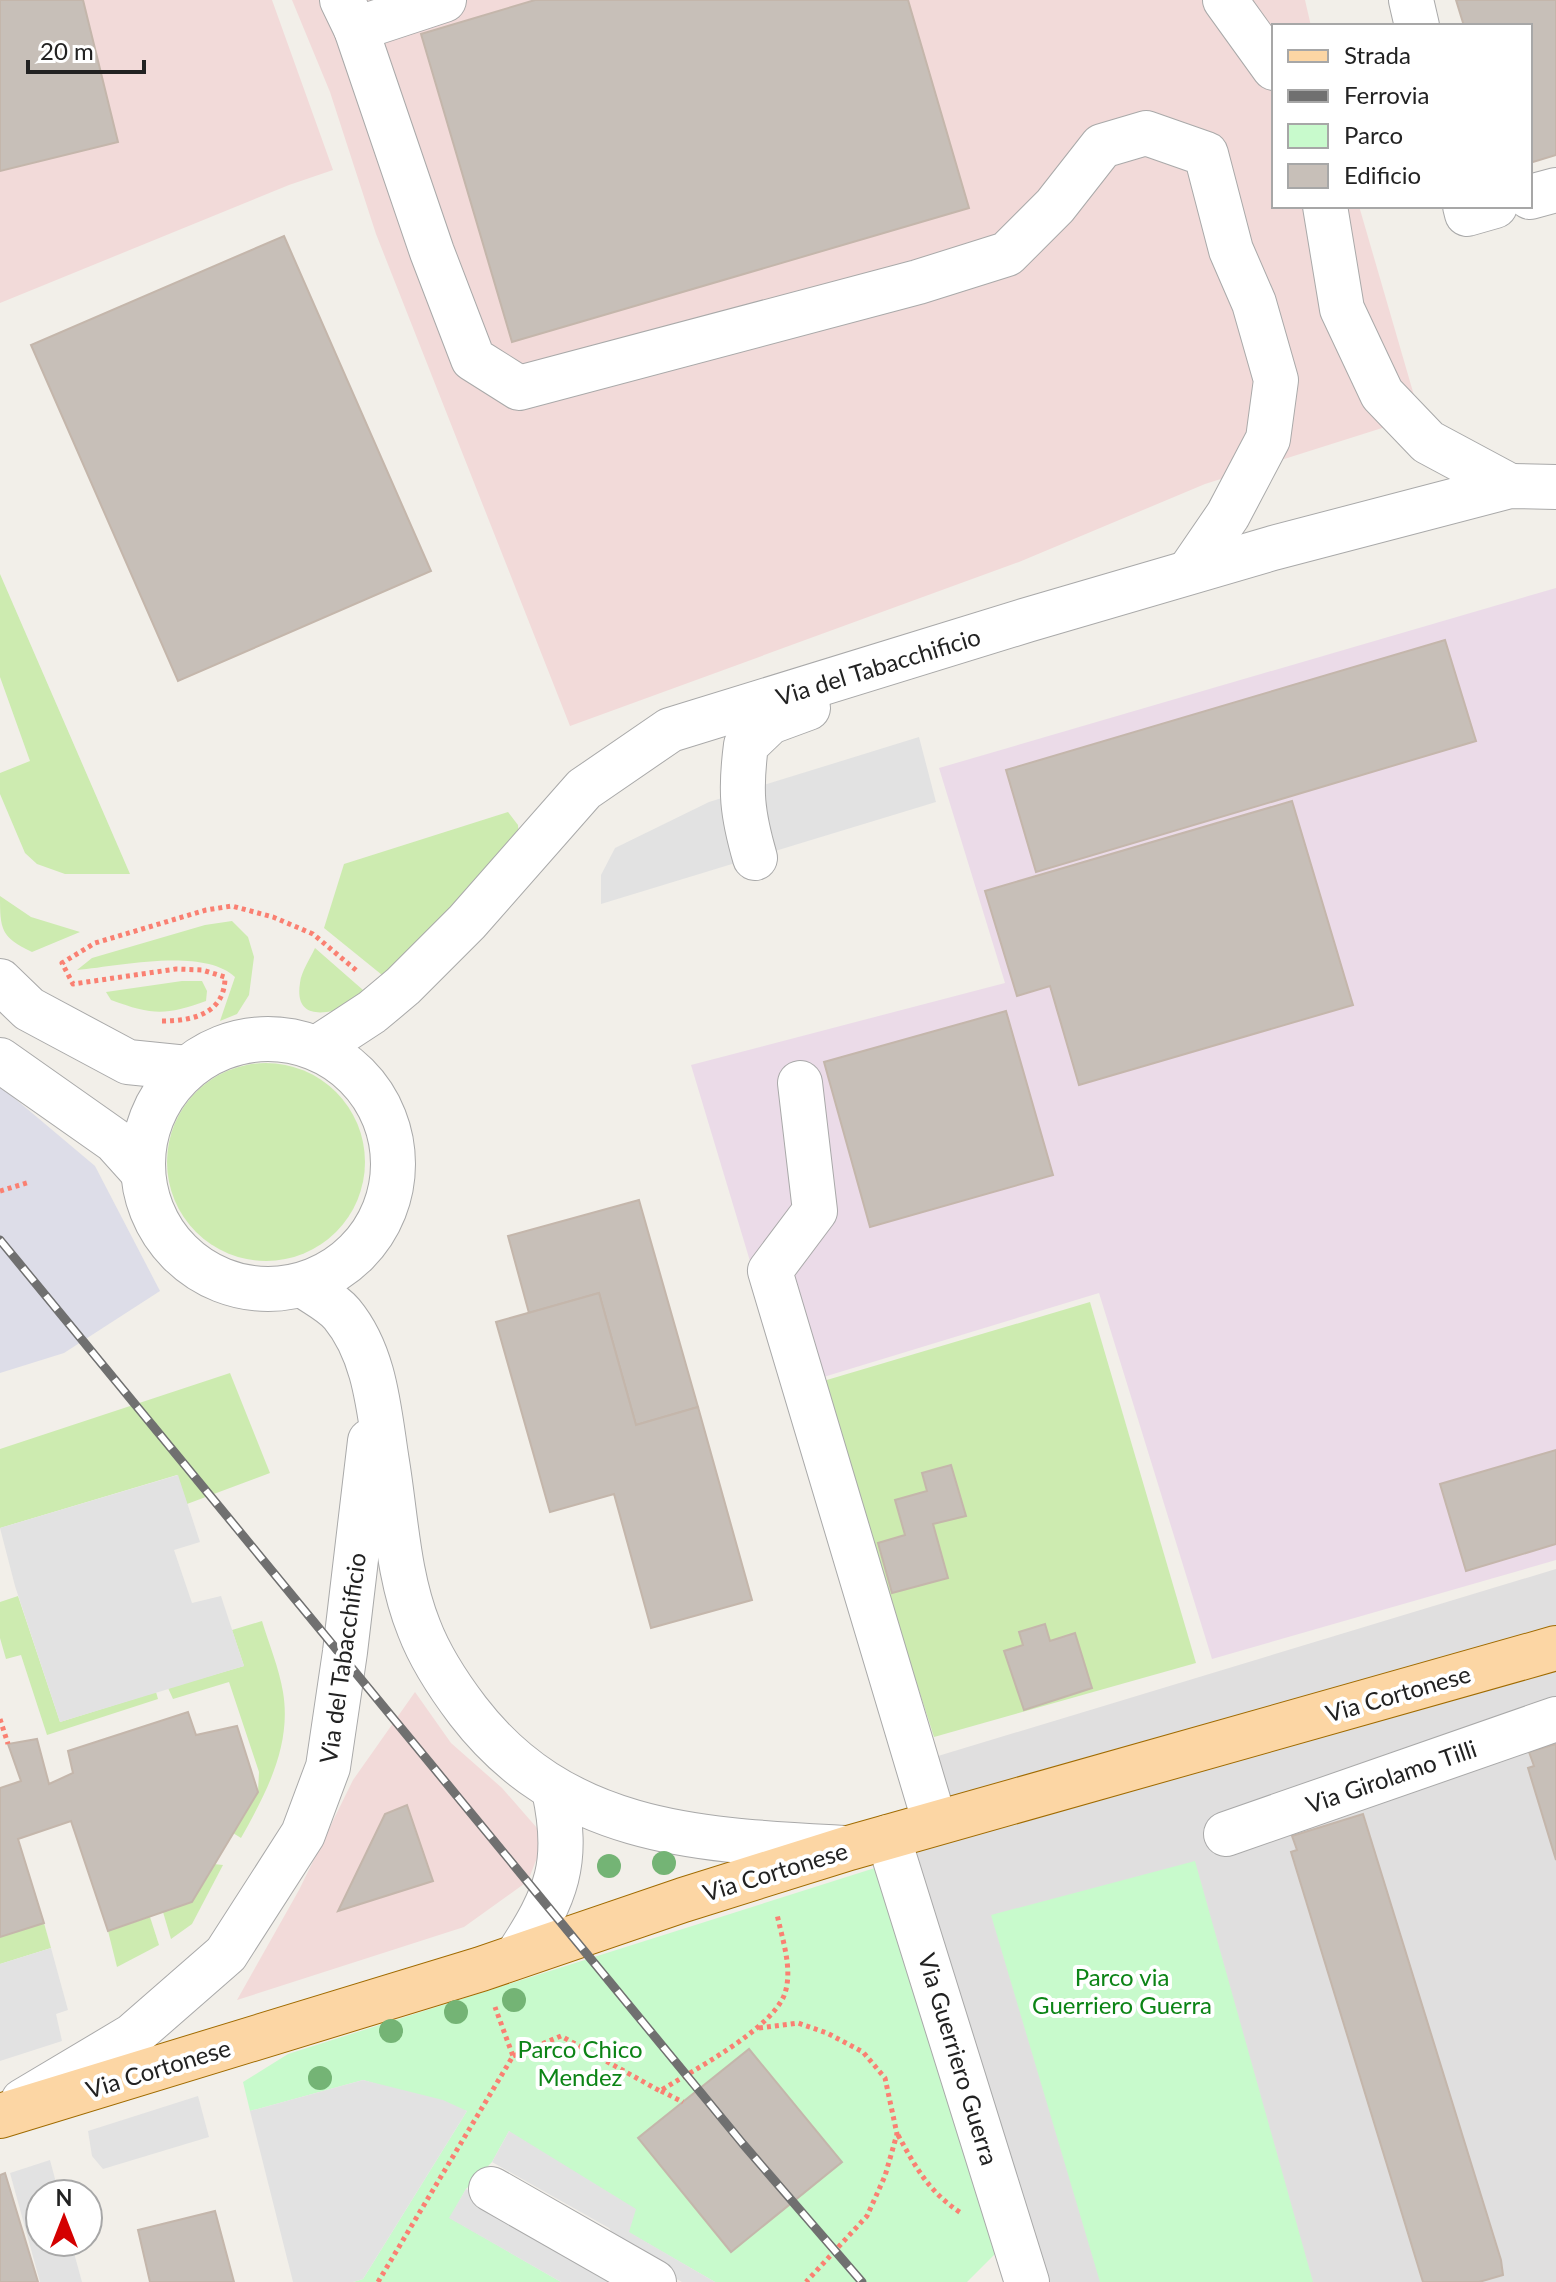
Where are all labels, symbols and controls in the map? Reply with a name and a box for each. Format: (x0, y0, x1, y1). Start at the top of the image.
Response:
scale bar (28, 24, 144, 74)
legend (1272, 24, 1532, 208)
text: 20 m (40, 36, 94, 65)
text: Strada (1344, 40, 1411, 69)
text: Ferrovia (1344, 80, 1430, 109)
text: Parco (1344, 120, 1403, 149)
text: Edificio (1344, 160, 1421, 189)
street label: Via del Tabacchificio (772, 621, 984, 711)
street label: Via del Tabacchificio (313, 1551, 371, 1765)
street label: Via Cortonese (1322, 1658, 1474, 1728)
street label: Via Girolamo Tilli (1302, 1733, 1480, 1819)
street label: Via Cortonese (699, 1835, 851, 1907)
street label: Via Guerriero Guerra (913, 1950, 1005, 2168)
park label: Parco via Guerriero Guerra (1032, 1962, 1212, 2019)
street label: Via Cortonese (82, 2032, 234, 2104)
park label: Parco Chico Mendez (517, 2034, 643, 2091)
north arrow (24, 2178, 104, 2258)
text: N (56, 2184, 72, 2211)

